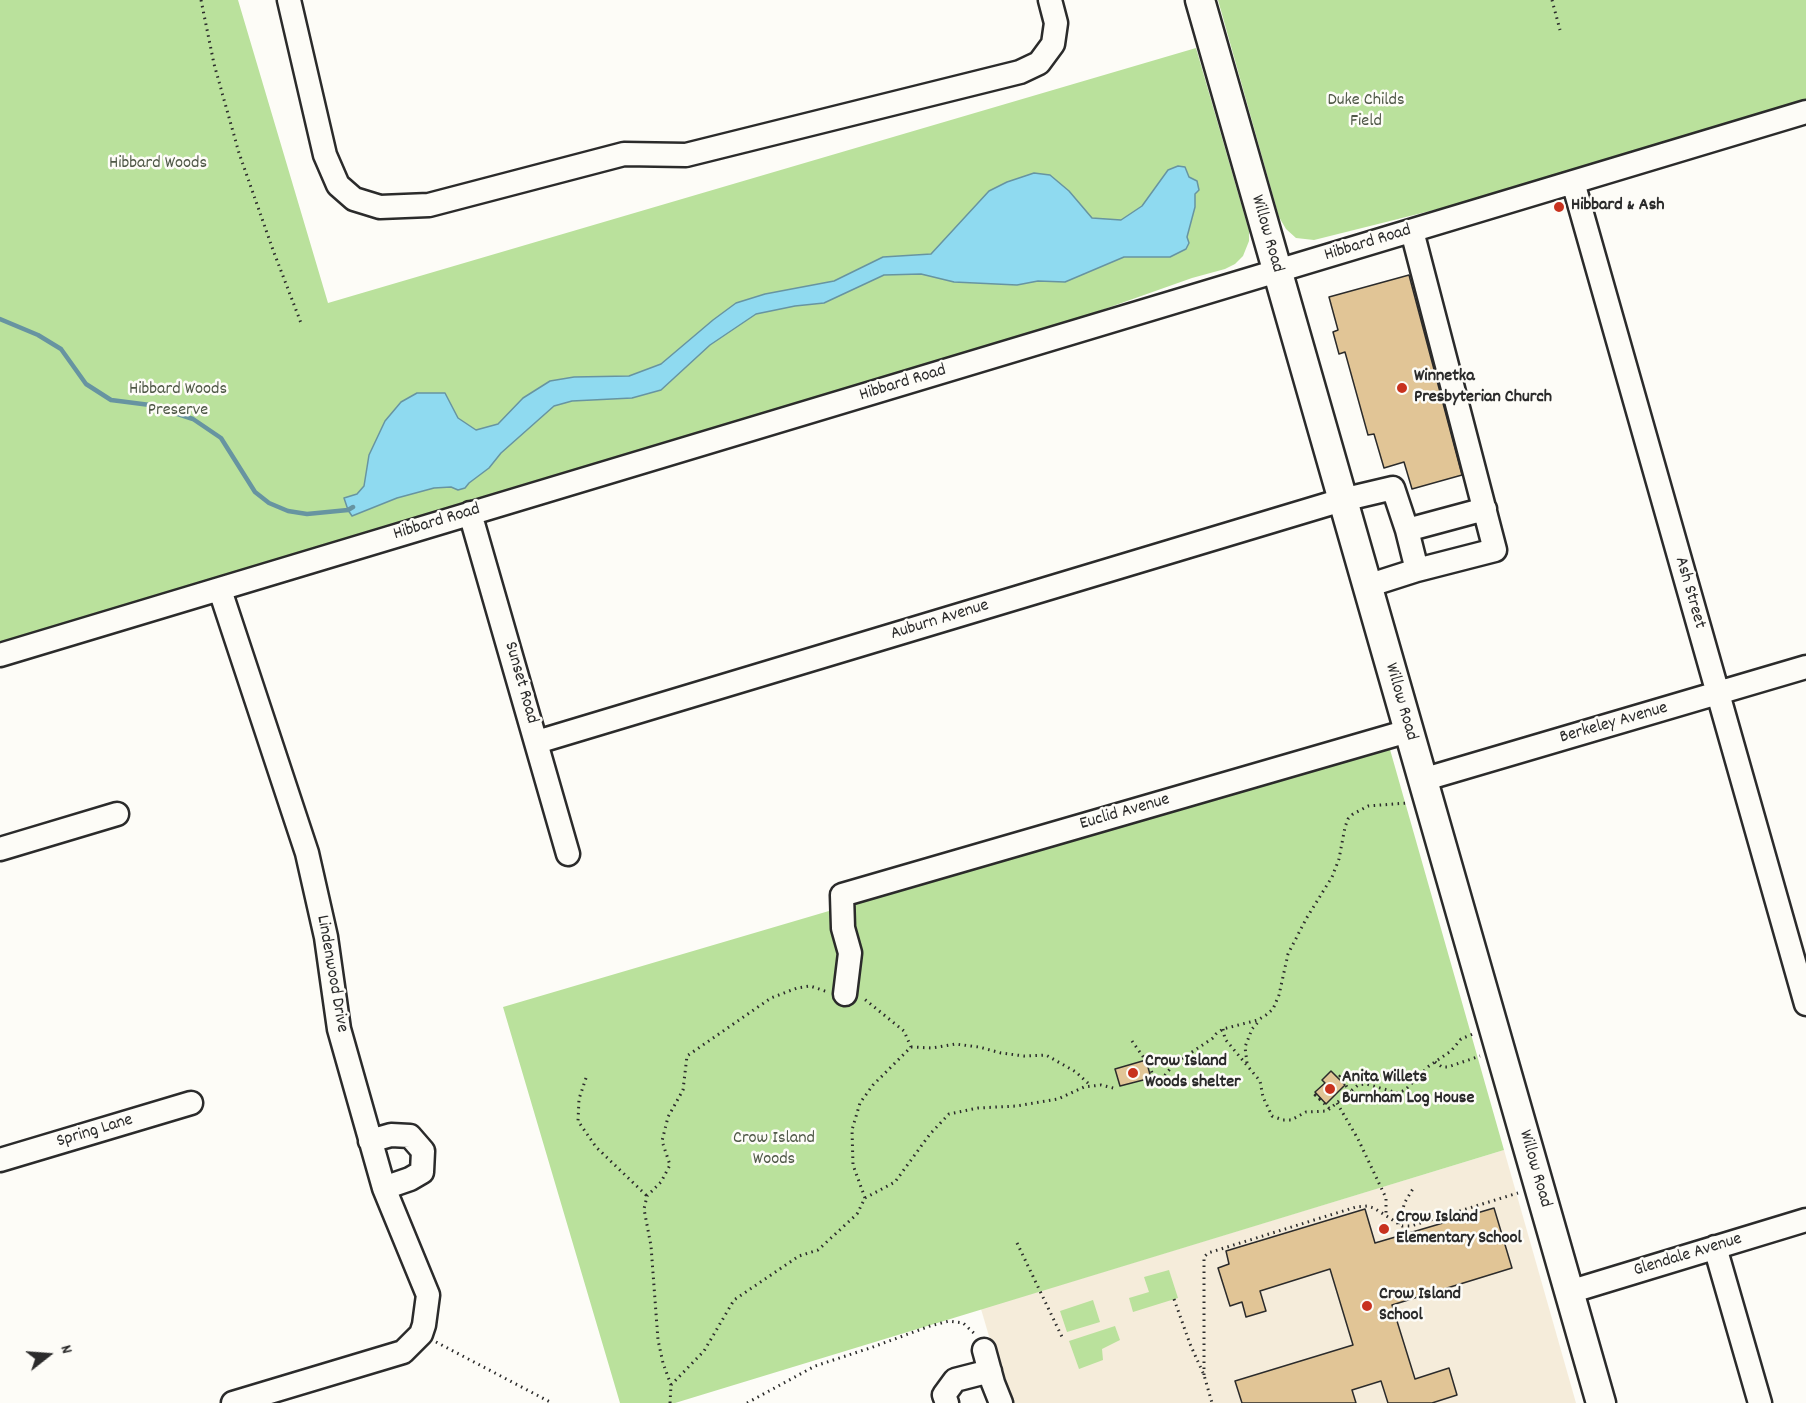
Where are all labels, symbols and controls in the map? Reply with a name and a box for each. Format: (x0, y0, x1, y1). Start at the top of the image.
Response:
park label: Duke Childs Field (1327, 91, 1405, 134)
park label: Hibbard Woods (109, 154, 207, 176)
street label: Willow Road (1245, 193, 1287, 275)
place label: Hibbard & Ash (1571, 196, 1664, 218)
marker: Hibbard & Ash (1552, 200, 1566, 214)
street label: Hibbard Road (1322, 221, 1414, 267)
street label: Hibbard Road (857, 361, 949, 407)
place label: Winnetka Presbyterian Church (1414, 367, 1552, 410)
park label: Hibbard Woods Preserve (129, 380, 227, 422)
marker: Winnetka Presbyterian Church (1395, 381, 1409, 395)
street label: Hibbard Road (391, 500, 483, 546)
street label: Ash Street (1668, 555, 1710, 631)
street label: Auburn Avenue (888, 596, 992, 646)
street label: Sunset Road (498, 640, 542, 726)
street label: Willow Road (1379, 661, 1421, 743)
street label: Berkeley Avenue (1558, 698, 1670, 750)
street label: Euclid Avenue (1078, 790, 1172, 836)
street label: Lindenwood Drive (310, 914, 352, 1034)
place label: Crow Island Woods shelter (1145, 1052, 1241, 1094)
marker: Crow Island Woods shelter (1126, 1066, 1140, 1080)
place label: Anita Willets Burnham Log House (1342, 1068, 1474, 1110)
marker: Anita Willets Burnham Log House (1323, 1082, 1337, 1096)
street label: Spring Lane (54, 1110, 136, 1154)
street label: Willow Road (1513, 1128, 1555, 1210)
park label: Crow Island Woods (733, 1129, 815, 1172)
place label: Crow Island Elementary School (1396, 1208, 1522, 1250)
marker: Crow Island Elementary School (1377, 1222, 1391, 1236)
street label: Glendale Avenue (1631, 1229, 1745, 1283)
place label: Crow Island School (1379, 1285, 1461, 1328)
marker: Crow Island School (1360, 1299, 1374, 1313)
north arrow (18, 1325, 78, 1385)
text: N (54, 1342, 78, 1357)

